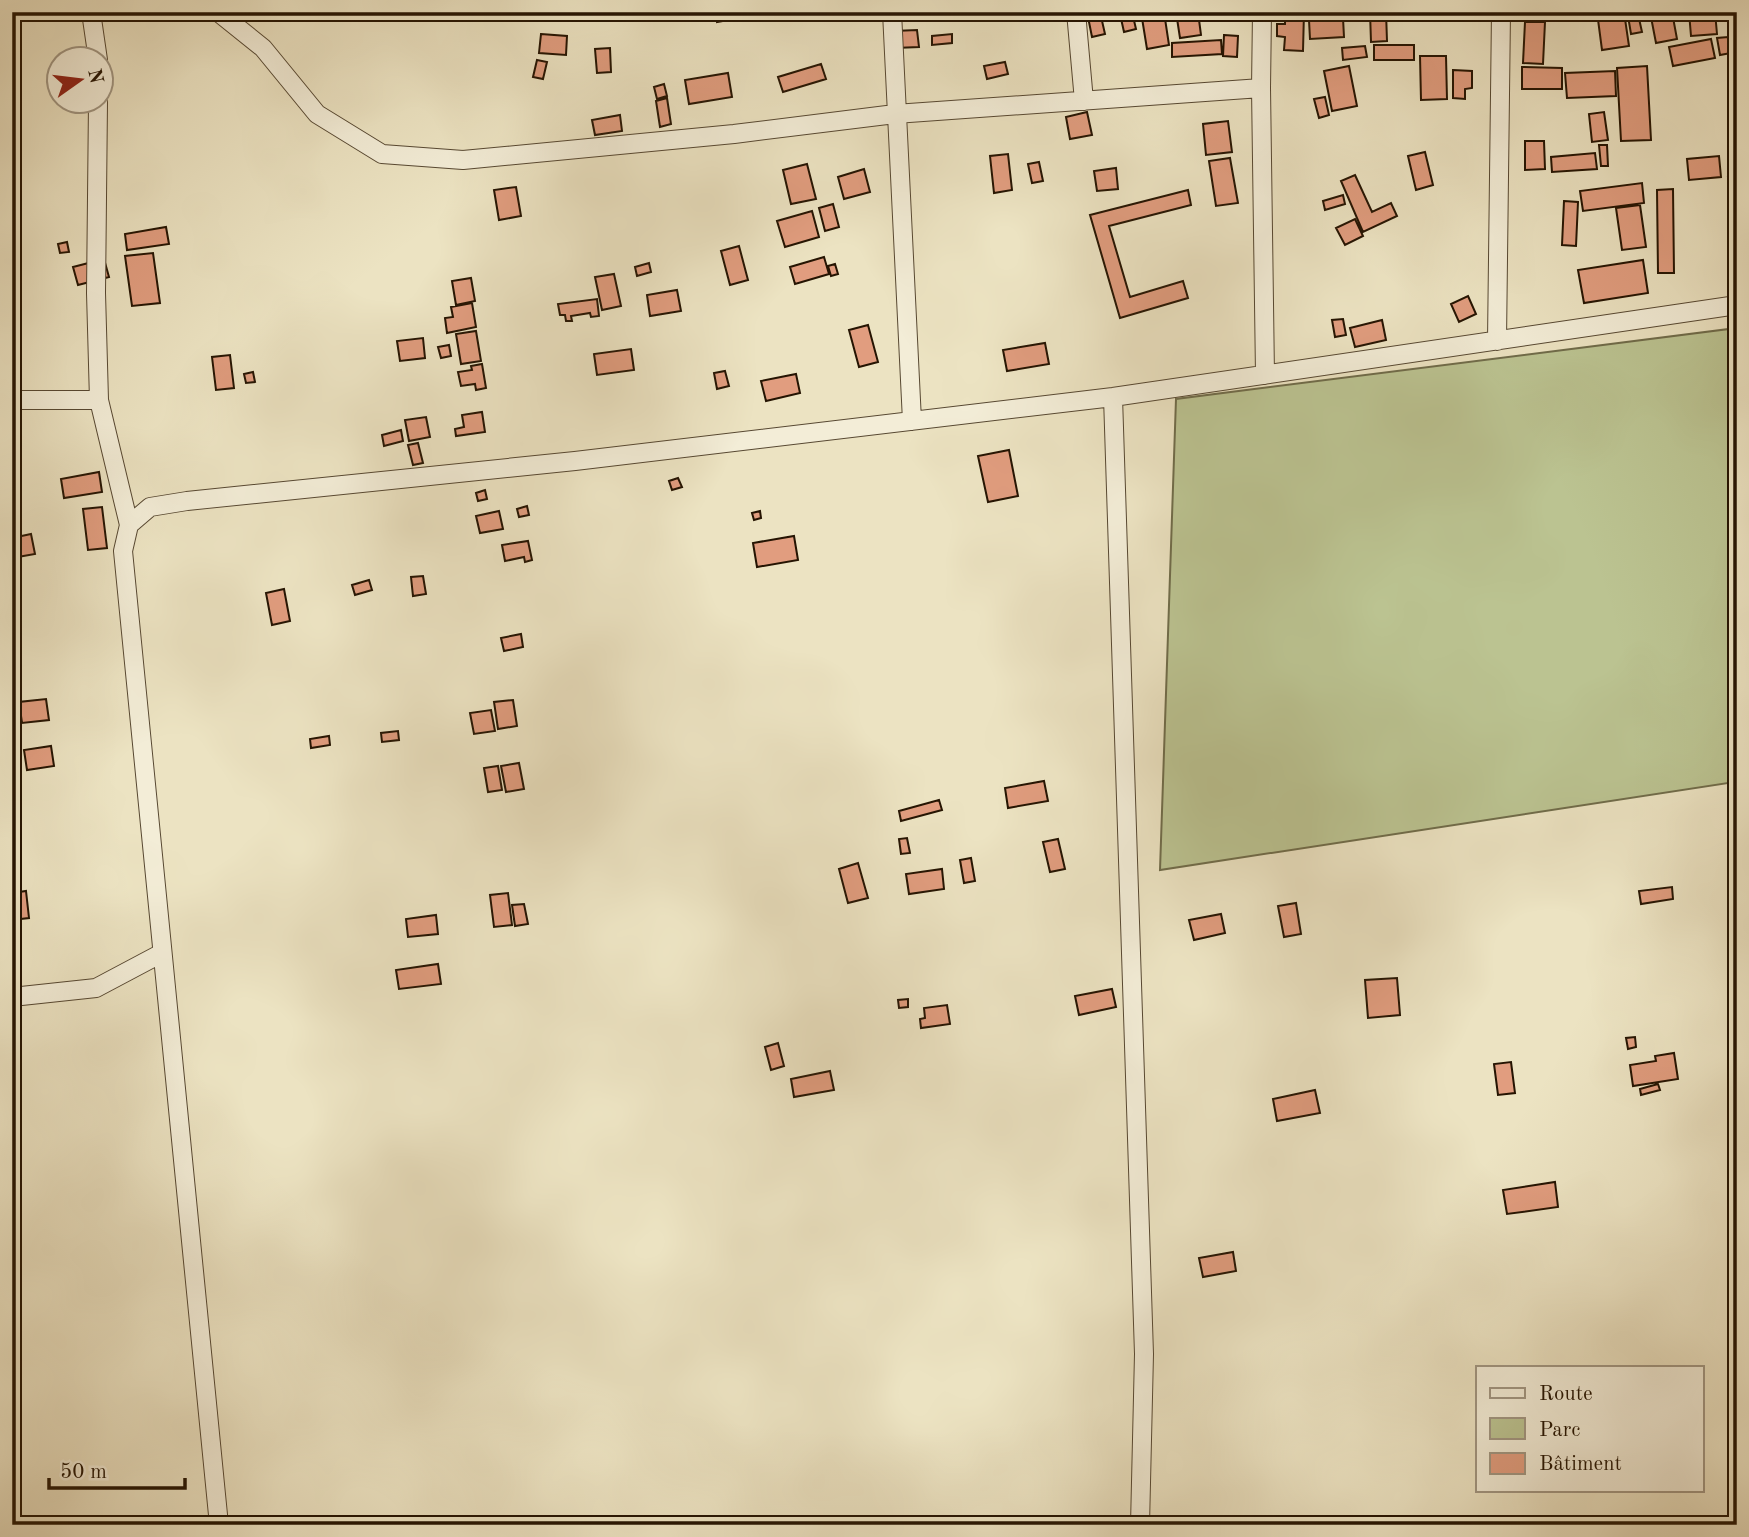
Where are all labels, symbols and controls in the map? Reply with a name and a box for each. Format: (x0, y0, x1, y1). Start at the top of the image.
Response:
north arrow (46, 46, 116, 116)
text: N (83, 67, 105, 86)
legend (1476, 1366, 1704, 1492)
text: Route (1539, 1384, 1593, 1405)
text: Parc (1539, 1420, 1581, 1441)
scale bar (49, 1446, 186, 1490)
text: Bâtiment (1539, 1454, 1622, 1475)
text: 50 m (60, 1462, 107, 1483)

